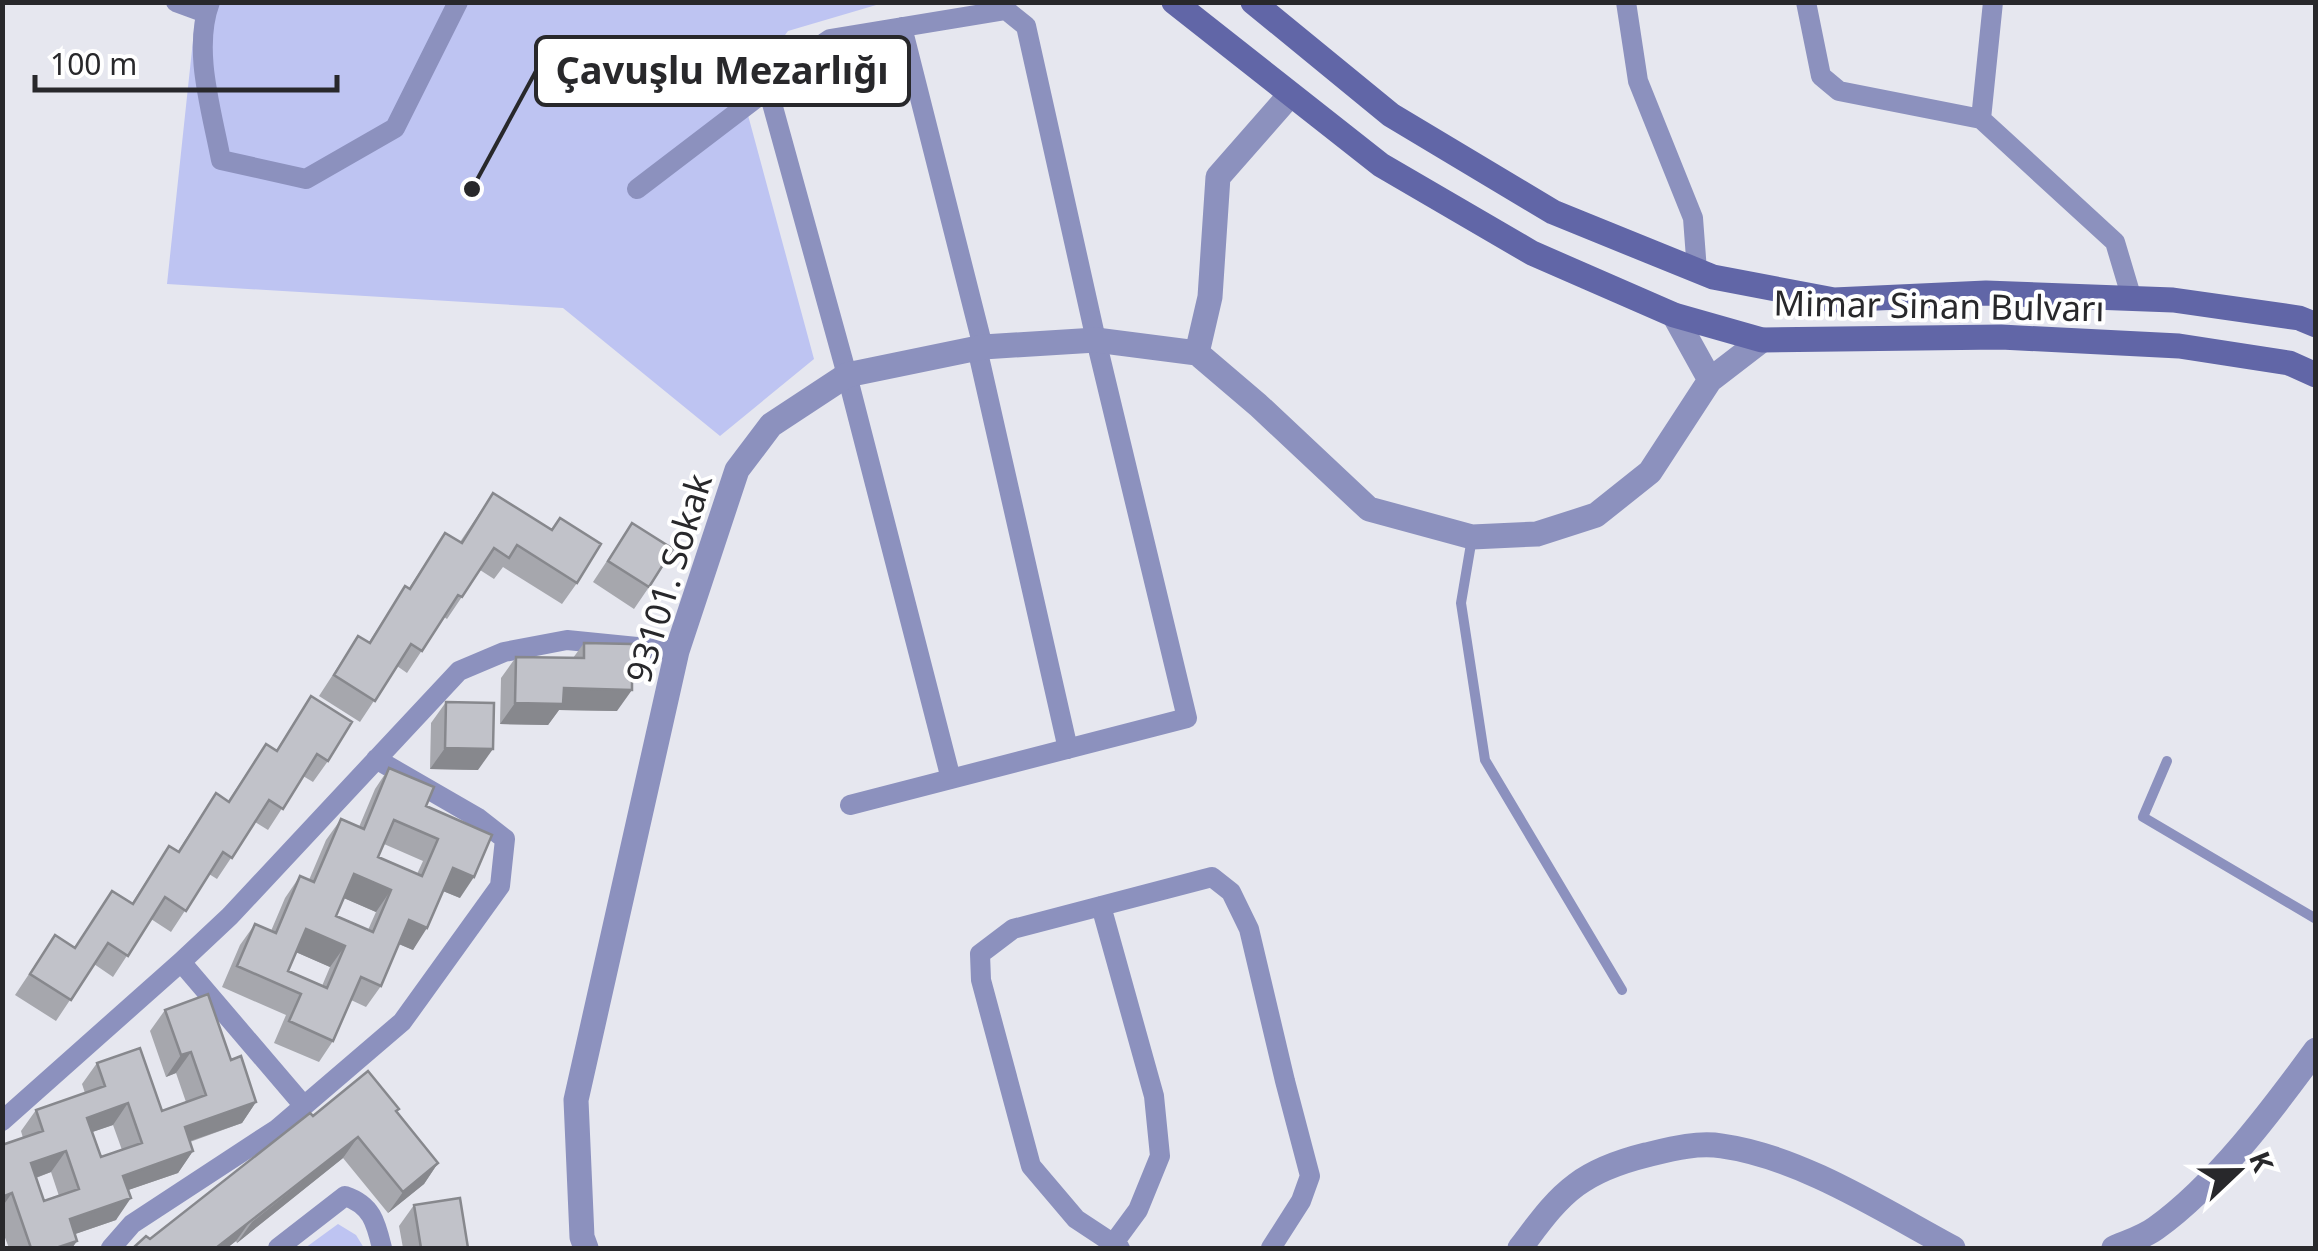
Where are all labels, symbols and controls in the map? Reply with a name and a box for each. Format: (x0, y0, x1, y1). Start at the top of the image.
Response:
scale bar (35, 30, 338, 92)
callout: Çavuşlu Mezarlığı (536, 37, 909, 105)
text: 100 m (50, 43, 137, 84)
text: Çavuşlu Mezarlığı (555, 43, 889, 95)
street label: Mimar Sinan Bulvarı (1773, 279, 2105, 331)
street label: 93101. Sokak (614, 468, 722, 688)
north arrow (2188, 1121, 2288, 1221)
text: K (2241, 1146, 2283, 1177)

